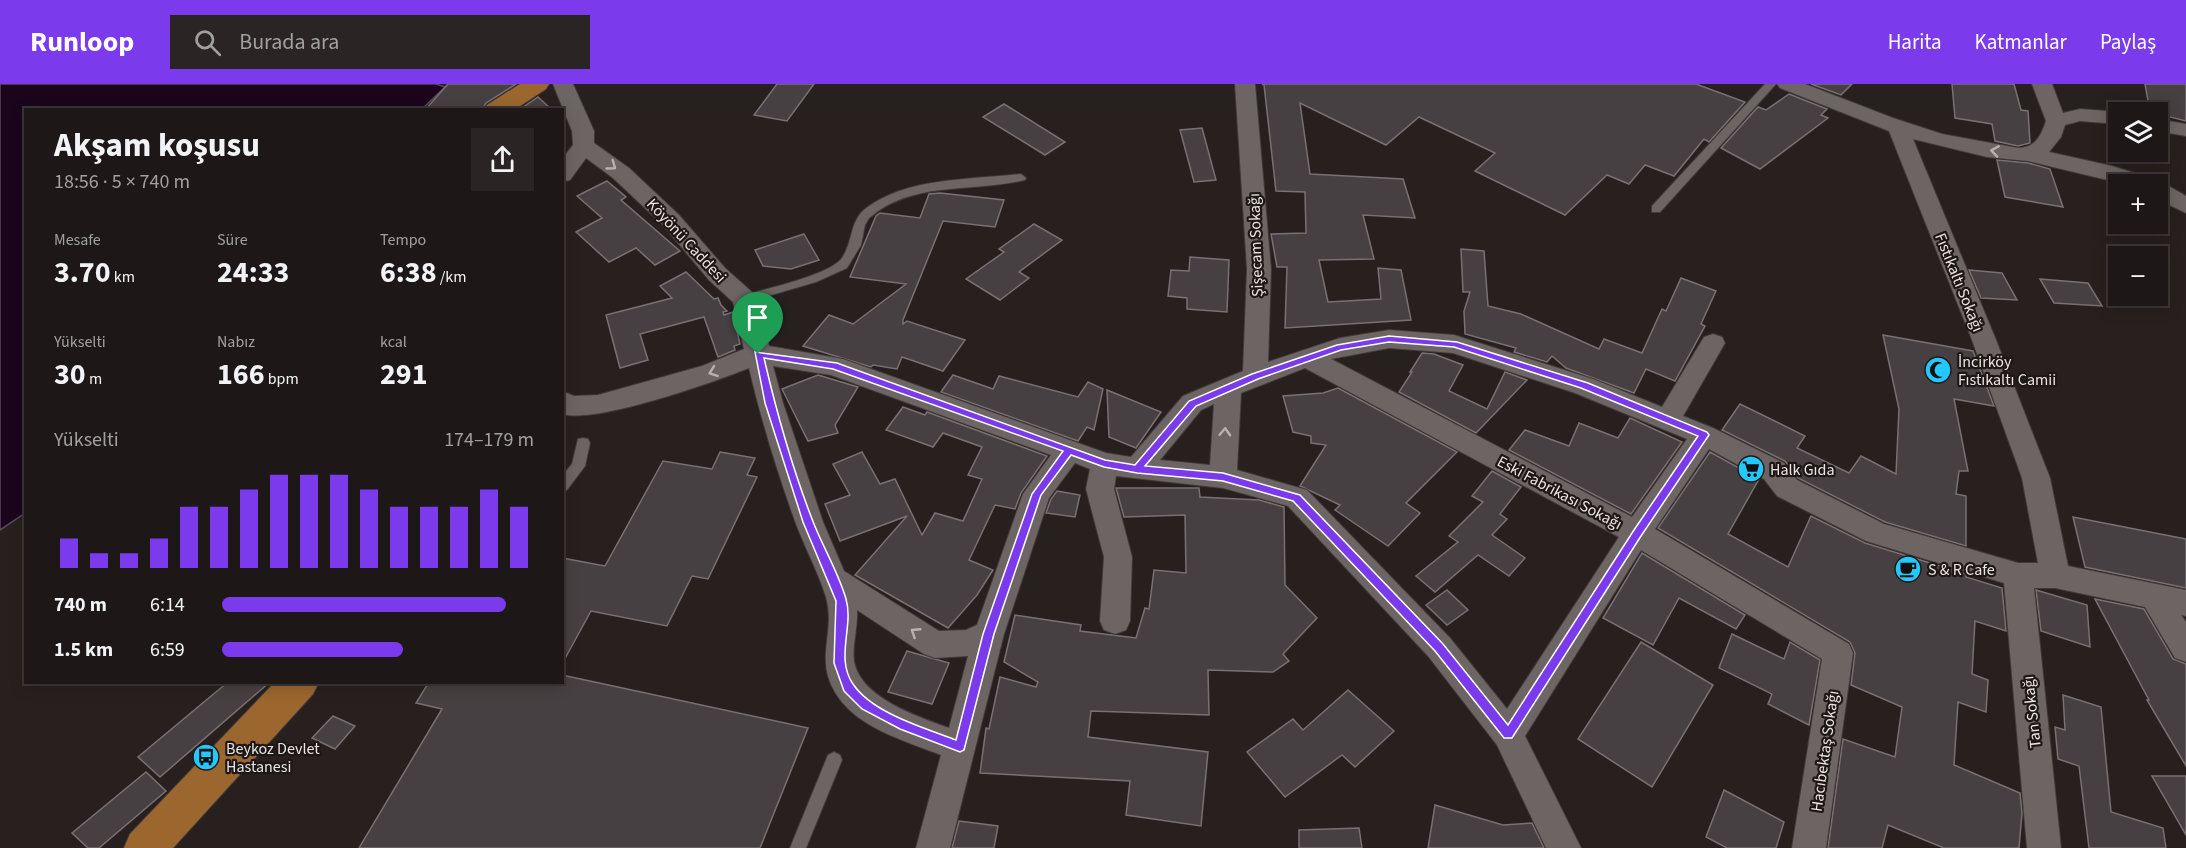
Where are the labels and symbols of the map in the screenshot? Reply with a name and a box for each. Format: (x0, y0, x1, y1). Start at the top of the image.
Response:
one-way arrow (1991, 146, 2000, 158)
one-way arrow (605, 159, 616, 170)
street label: Şişecam Sokağı (1243, 193, 1269, 297)
street label: Köyönü Caddesi (641, 194, 731, 288)
street label: Fıstıkaltı Sokağı (1929, 230, 1989, 335)
pin (732, 292, 783, 354)
place label: İncirköy Fıstıkaltı Camii (1958, 351, 2056, 391)
mosque icon: İncirköy Fıstıkaltı Camii (1923, 355, 1953, 385)
one-way arrow (708, 365, 719, 378)
one-way arrow (1219, 428, 1232, 437)
street label: Eski Fabrikası Sokağı (1493, 451, 1626, 535)
supermarket icon: Halk Gıda (1736, 454, 1766, 484)
place label: Halk Gıda (1770, 459, 1834, 481)
cafe icon: S & R Cafe (1893, 554, 1923, 584)
place label: S & R Cafe (1928, 559, 1995, 581)
one-way arrow (911, 628, 921, 640)
street label: Tan Sokağı (2017, 675, 2047, 749)
street label: Hacıbektaş Sokağı (1806, 689, 1844, 813)
place label: Beykoz Devlet Hastanesi (226, 738, 320, 778)
bus stop icon: Beykoz Devlet Hastanesi (191, 742, 221, 772)

